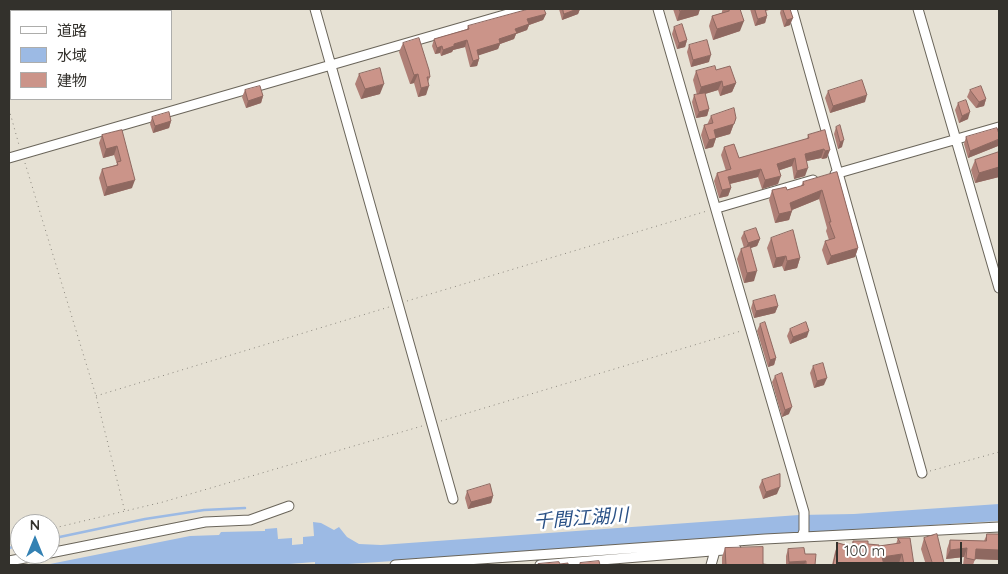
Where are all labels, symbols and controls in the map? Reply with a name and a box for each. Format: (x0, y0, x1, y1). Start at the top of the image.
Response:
legend (10, 10, 172, 100)
text: 道路 (57, 21, 87, 40)
text: 水域 (57, 46, 87, 65)
text: 建物 (57, 71, 87, 90)
water label: 千間江湖川 (533, 504, 629, 534)
north arrow (10, 514, 60, 564)
text: N (30, 516, 40, 534)
scale bar (838, 532, 964, 564)
text: 100 m (844, 541, 885, 560)

